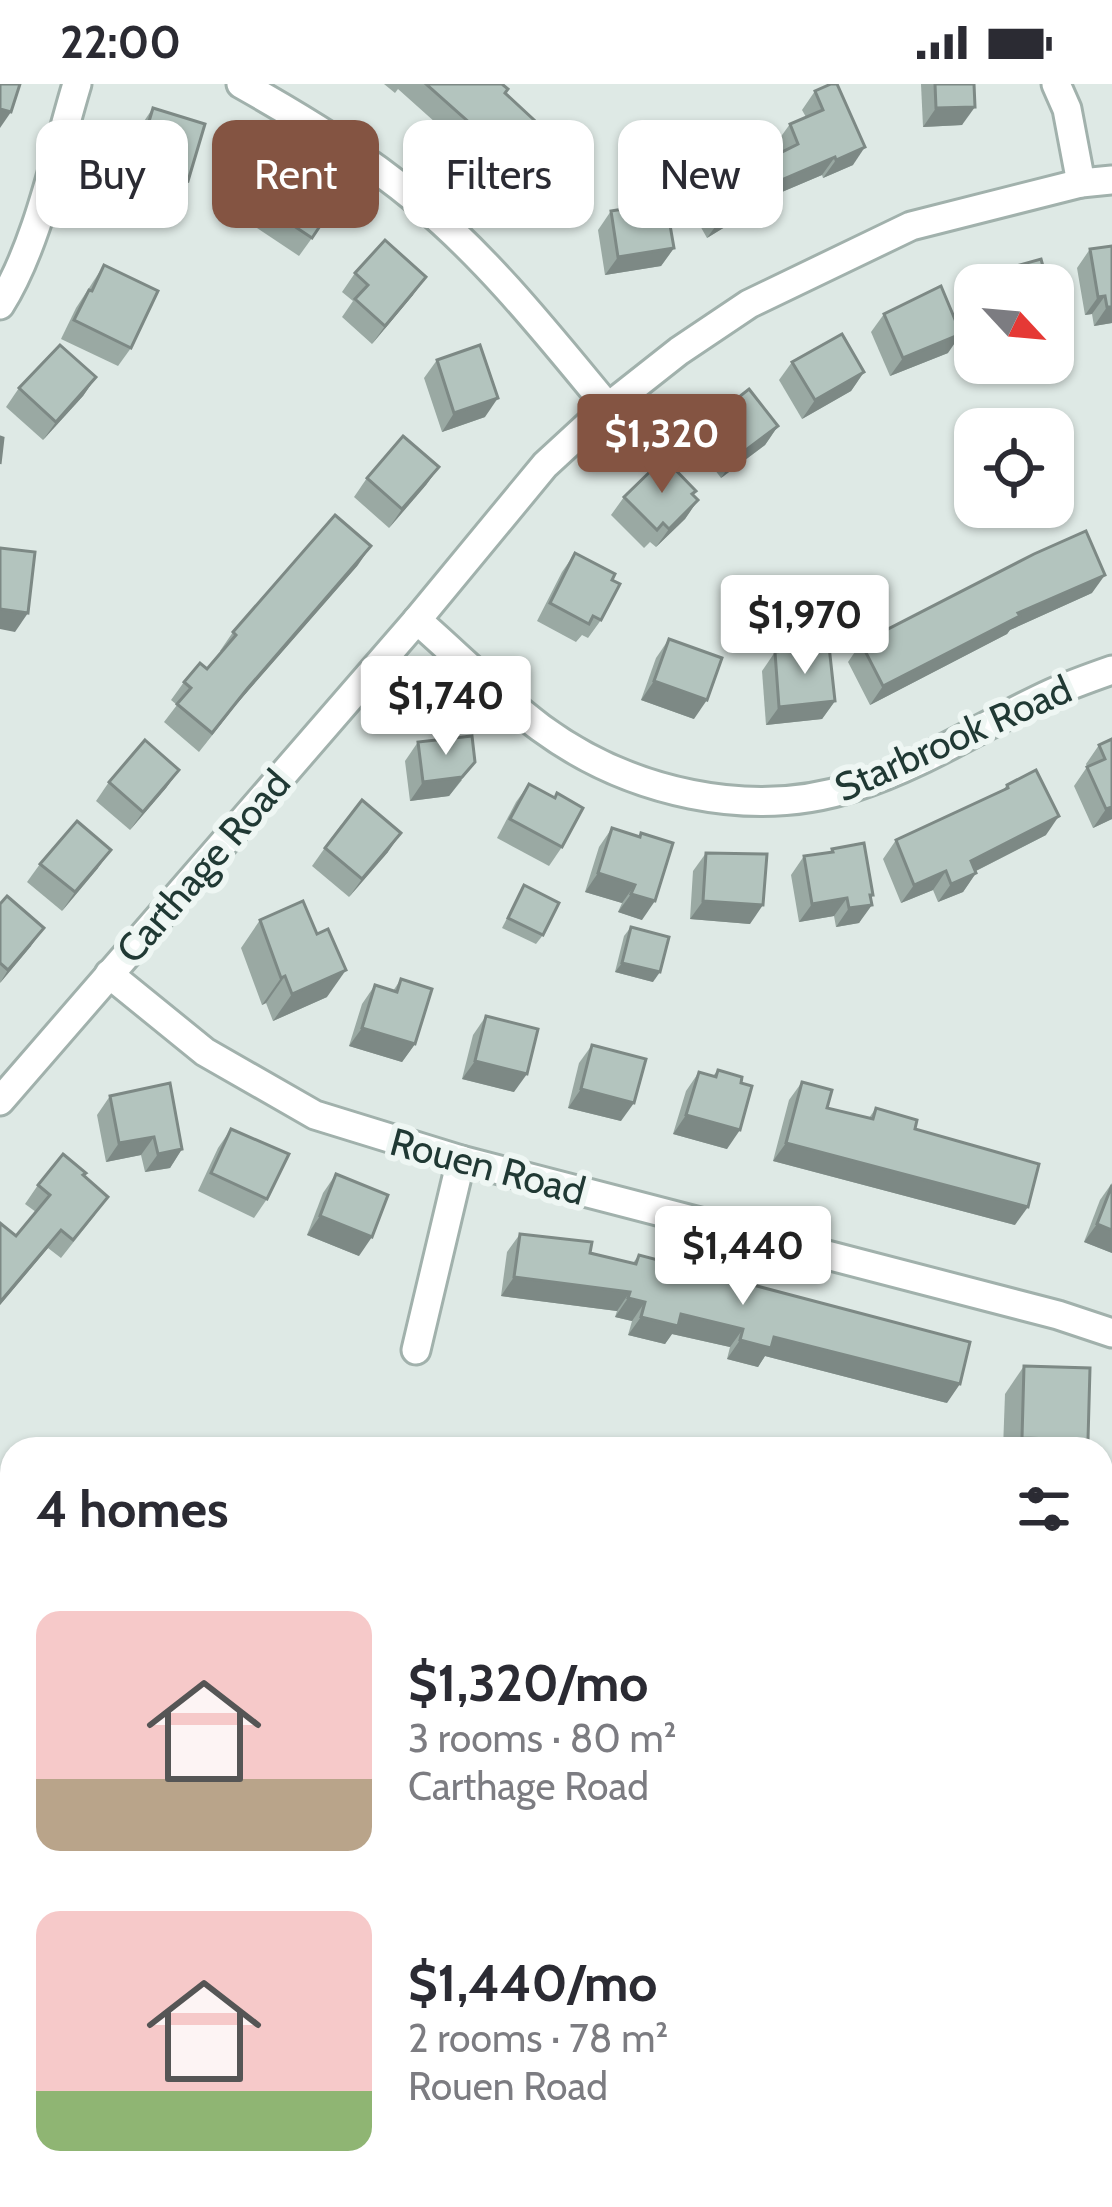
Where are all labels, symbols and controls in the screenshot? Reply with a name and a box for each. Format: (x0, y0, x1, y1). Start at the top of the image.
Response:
text: 22:00 (60, 15, 181, 69)
chip: Buy (36, 120, 188, 228)
chip: Rent (212, 120, 379, 228)
chip: Filters (403, 120, 594, 228)
chip: New (618, 120, 783, 228)
north arrow (954, 264, 1074, 384)
map controls (954, 264, 1074, 528)
pin: $1,320 (564, 394, 760, 496)
button: locate (954, 408, 1074, 528)
text: $1,320 (604, 409, 720, 457)
pin: $1,970 (707, 575, 903, 677)
text: $1,970 (748, 590, 862, 638)
pin: $1,740 (348, 656, 544, 758)
street label: Starbrook Road (827, 665, 1079, 811)
text: $1,740 (388, 671, 504, 719)
street label: Carthage Road (106, 759, 300, 973)
street label: Rouen Road (385, 1117, 591, 1215)
pin: $1,440 (645, 1206, 841, 1308)
text: $1,440 (682, 1221, 804, 1269)
icon: filters (1011, 1476, 1077, 1542)
text: 4 homes (36, 1478, 228, 1540)
text: $1,320/mo (408, 1652, 648, 1714)
icon: home (132, 1659, 276, 1803)
text: 3 rooms · 80 m² (408, 1714, 677, 1762)
text: Carthage Road (408, 1762, 649, 1810)
text: $1,440/mo (408, 1952, 657, 2014)
icon: home (132, 1959, 276, 2103)
text: 2 rooms · 78 m² (408, 2014, 668, 2062)
text: Rouen Road (408, 2062, 608, 2110)

